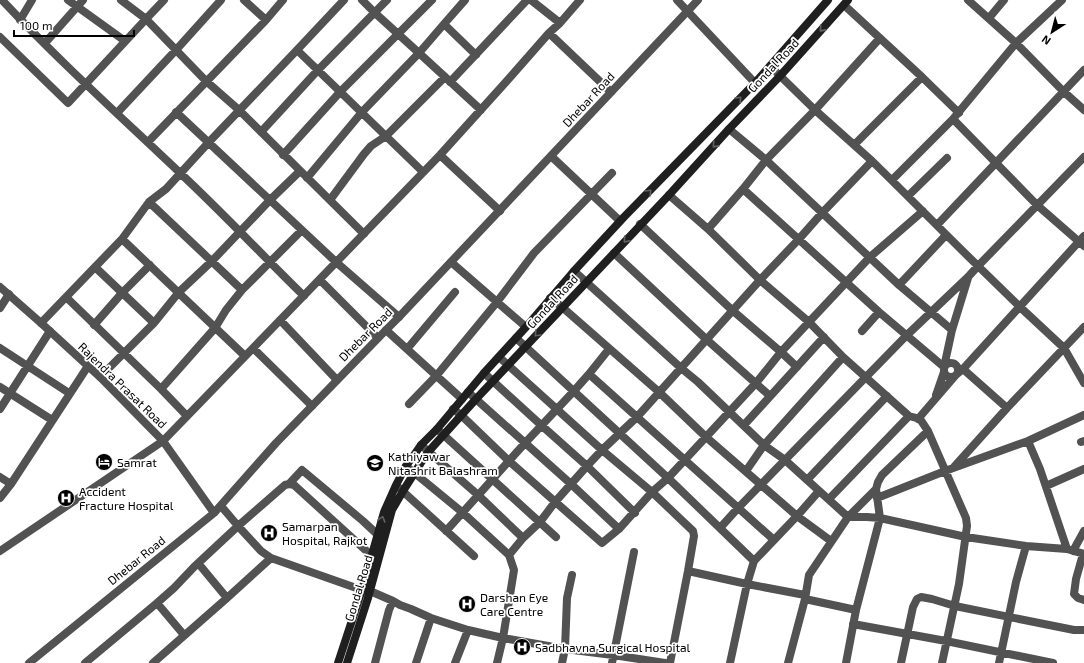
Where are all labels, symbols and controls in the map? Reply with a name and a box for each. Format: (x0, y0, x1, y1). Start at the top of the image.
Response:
scale bar (14, 12, 134, 38)
north arrow (1032, 12, 1072, 52)
text: 100 m (20, 18, 52, 32)
one-way arrow (820, 24, 827, 32)
text: N (1039, 33, 1053, 48)
street label: Gondal Road (745, 35, 801, 95)
street label: Dhebar Road (559, 69, 617, 129)
one-way arrow (734, 96, 742, 104)
one-way arrow (712, 140, 719, 147)
one-way arrow (644, 189, 652, 197)
one-way arrow (624, 235, 631, 243)
street label: Gondal Road (524, 271, 580, 331)
street label: Dhebar Road (335, 304, 395, 364)
one-way arrow (534, 329, 542, 337)
street label: Rajendra Prasat Road (75, 339, 170, 432)
place label: Kathiyawar Nitashrit Balashram (388, 449, 498, 477)
hotel icon: Samrat (94, 452, 114, 472)
school or university icon: Kathiyawar Nitashrit Balashram (365, 453, 385, 473)
place label: Samrat (117, 455, 157, 469)
place label: Accident Fracture Hospital (79, 484, 174, 512)
hospital icon: Accident Fracture Hospital (56, 488, 76, 508)
one-way arrow (377, 515, 386, 522)
place label: Samarpan Hospital, Rajkot (282, 519, 368, 548)
hospital icon: Samarpan Hospital, Rajkot (259, 523, 279, 543)
street label: Dhebar Road (105, 533, 167, 587)
street label: Gondal Road (341, 553, 375, 623)
place label: Darshan Eye Care Centre (480, 590, 548, 618)
hospital icon: Darshan Eye Care Centre (457, 594, 477, 614)
hospital icon: Sadbhavna Surgical Hospital (512, 637, 532, 657)
place label: Sadbhavna Surgical Hospital (535, 640, 691, 654)

